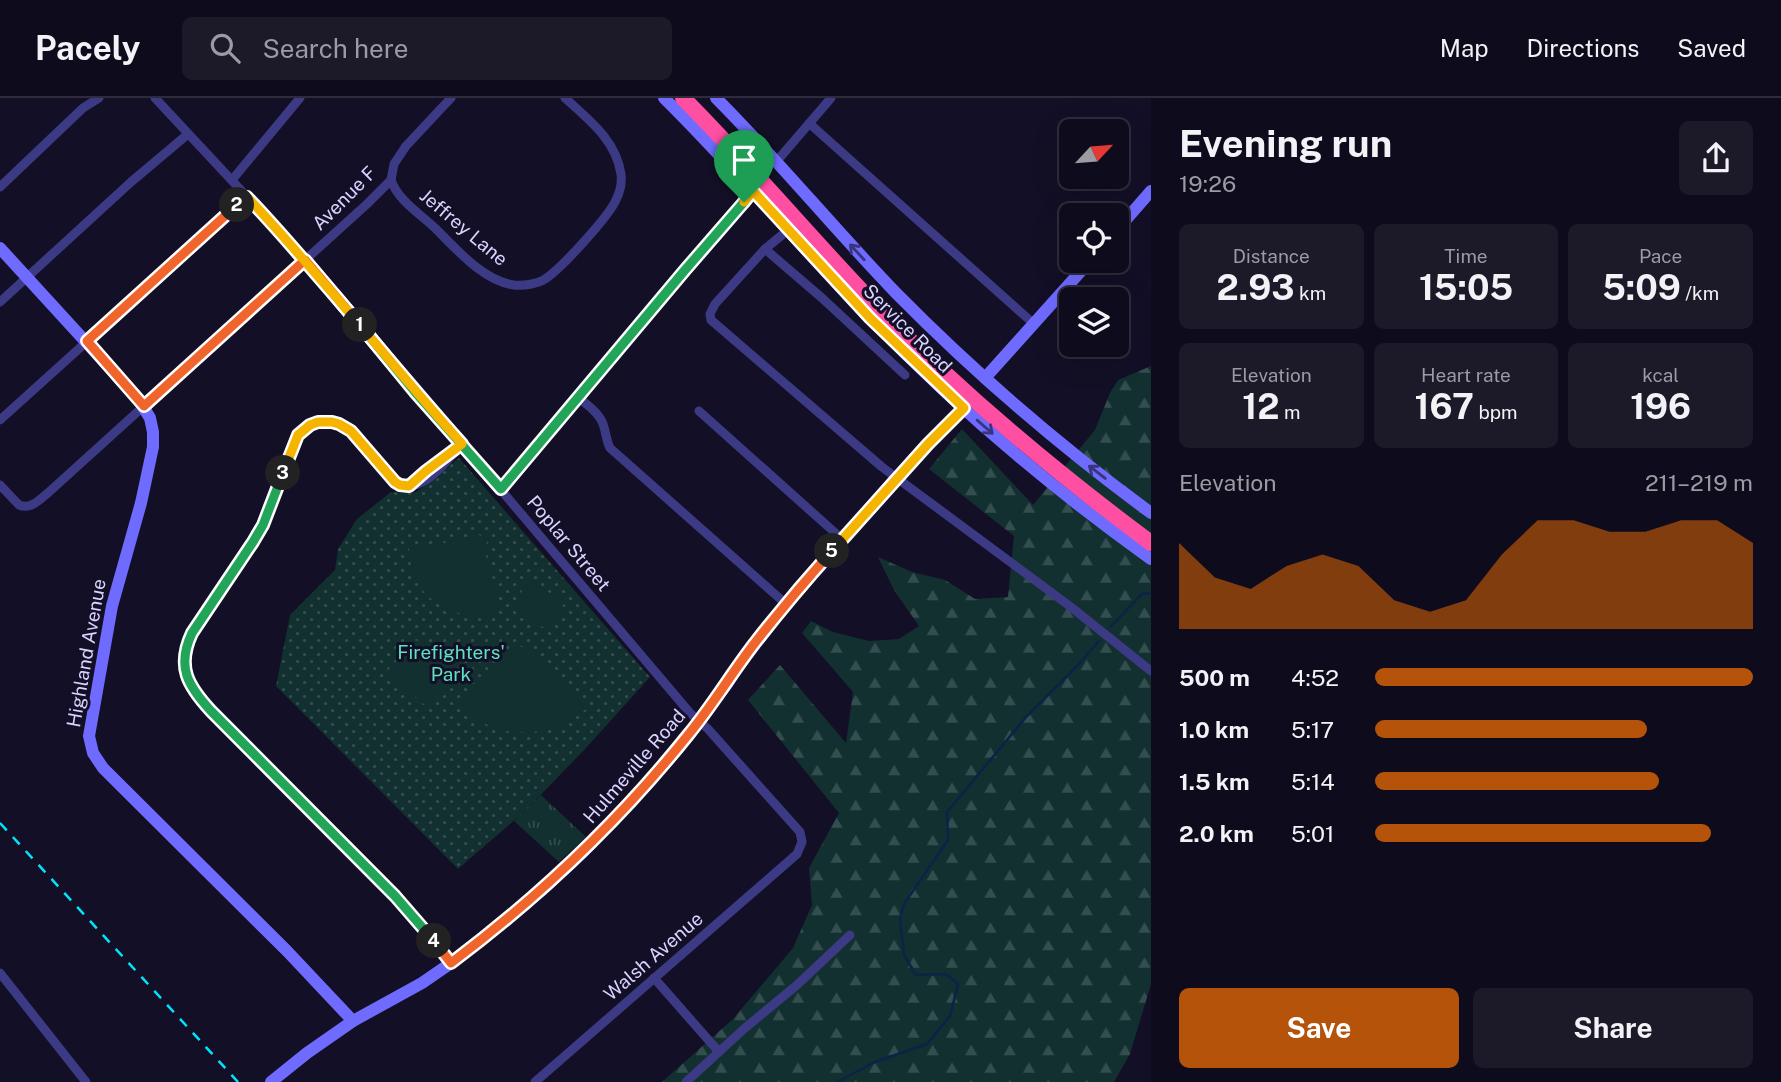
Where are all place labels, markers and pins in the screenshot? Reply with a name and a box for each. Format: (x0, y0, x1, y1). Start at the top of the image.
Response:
pin (714, 130, 774, 202)
pin: 2 (219, 188, 254, 222)
pin: 1 (342, 308, 378, 342)
pin: 3 (266, 456, 300, 490)
pin: 5 (814, 533, 850, 568)
pin: 4 (416, 924, 452, 958)

